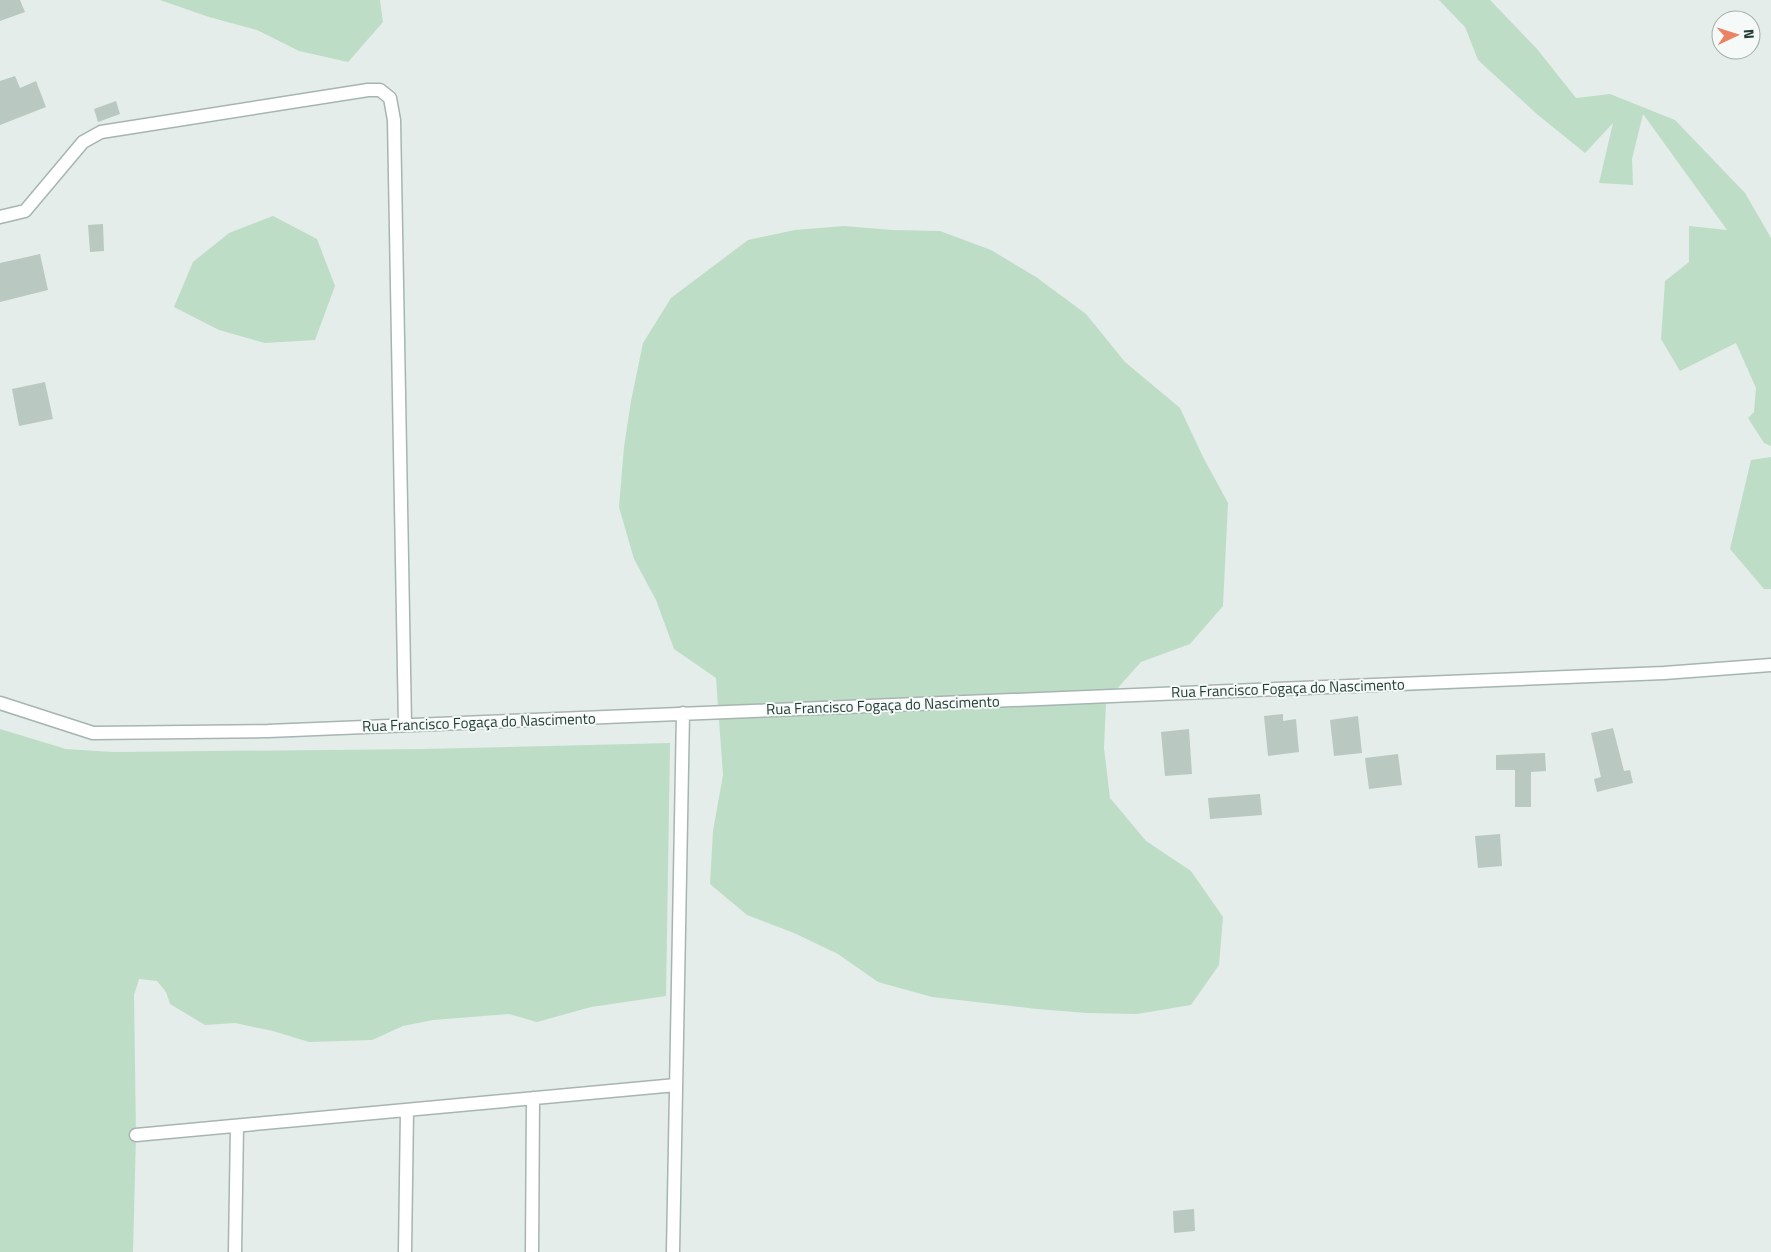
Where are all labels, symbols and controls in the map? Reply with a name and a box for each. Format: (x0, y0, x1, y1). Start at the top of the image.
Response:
north arrow (1711, 10, 1761, 60)
text: N (1739, 28, 1760, 40)
street label: Rua Francisco Fogaça do Nascimento (1171, 672, 1405, 704)
street label: Rua Francisco Fogaça do Nascimento (766, 689, 1000, 721)
street label: Rua Francisco Fogaça do Nascimento (362, 706, 596, 738)

